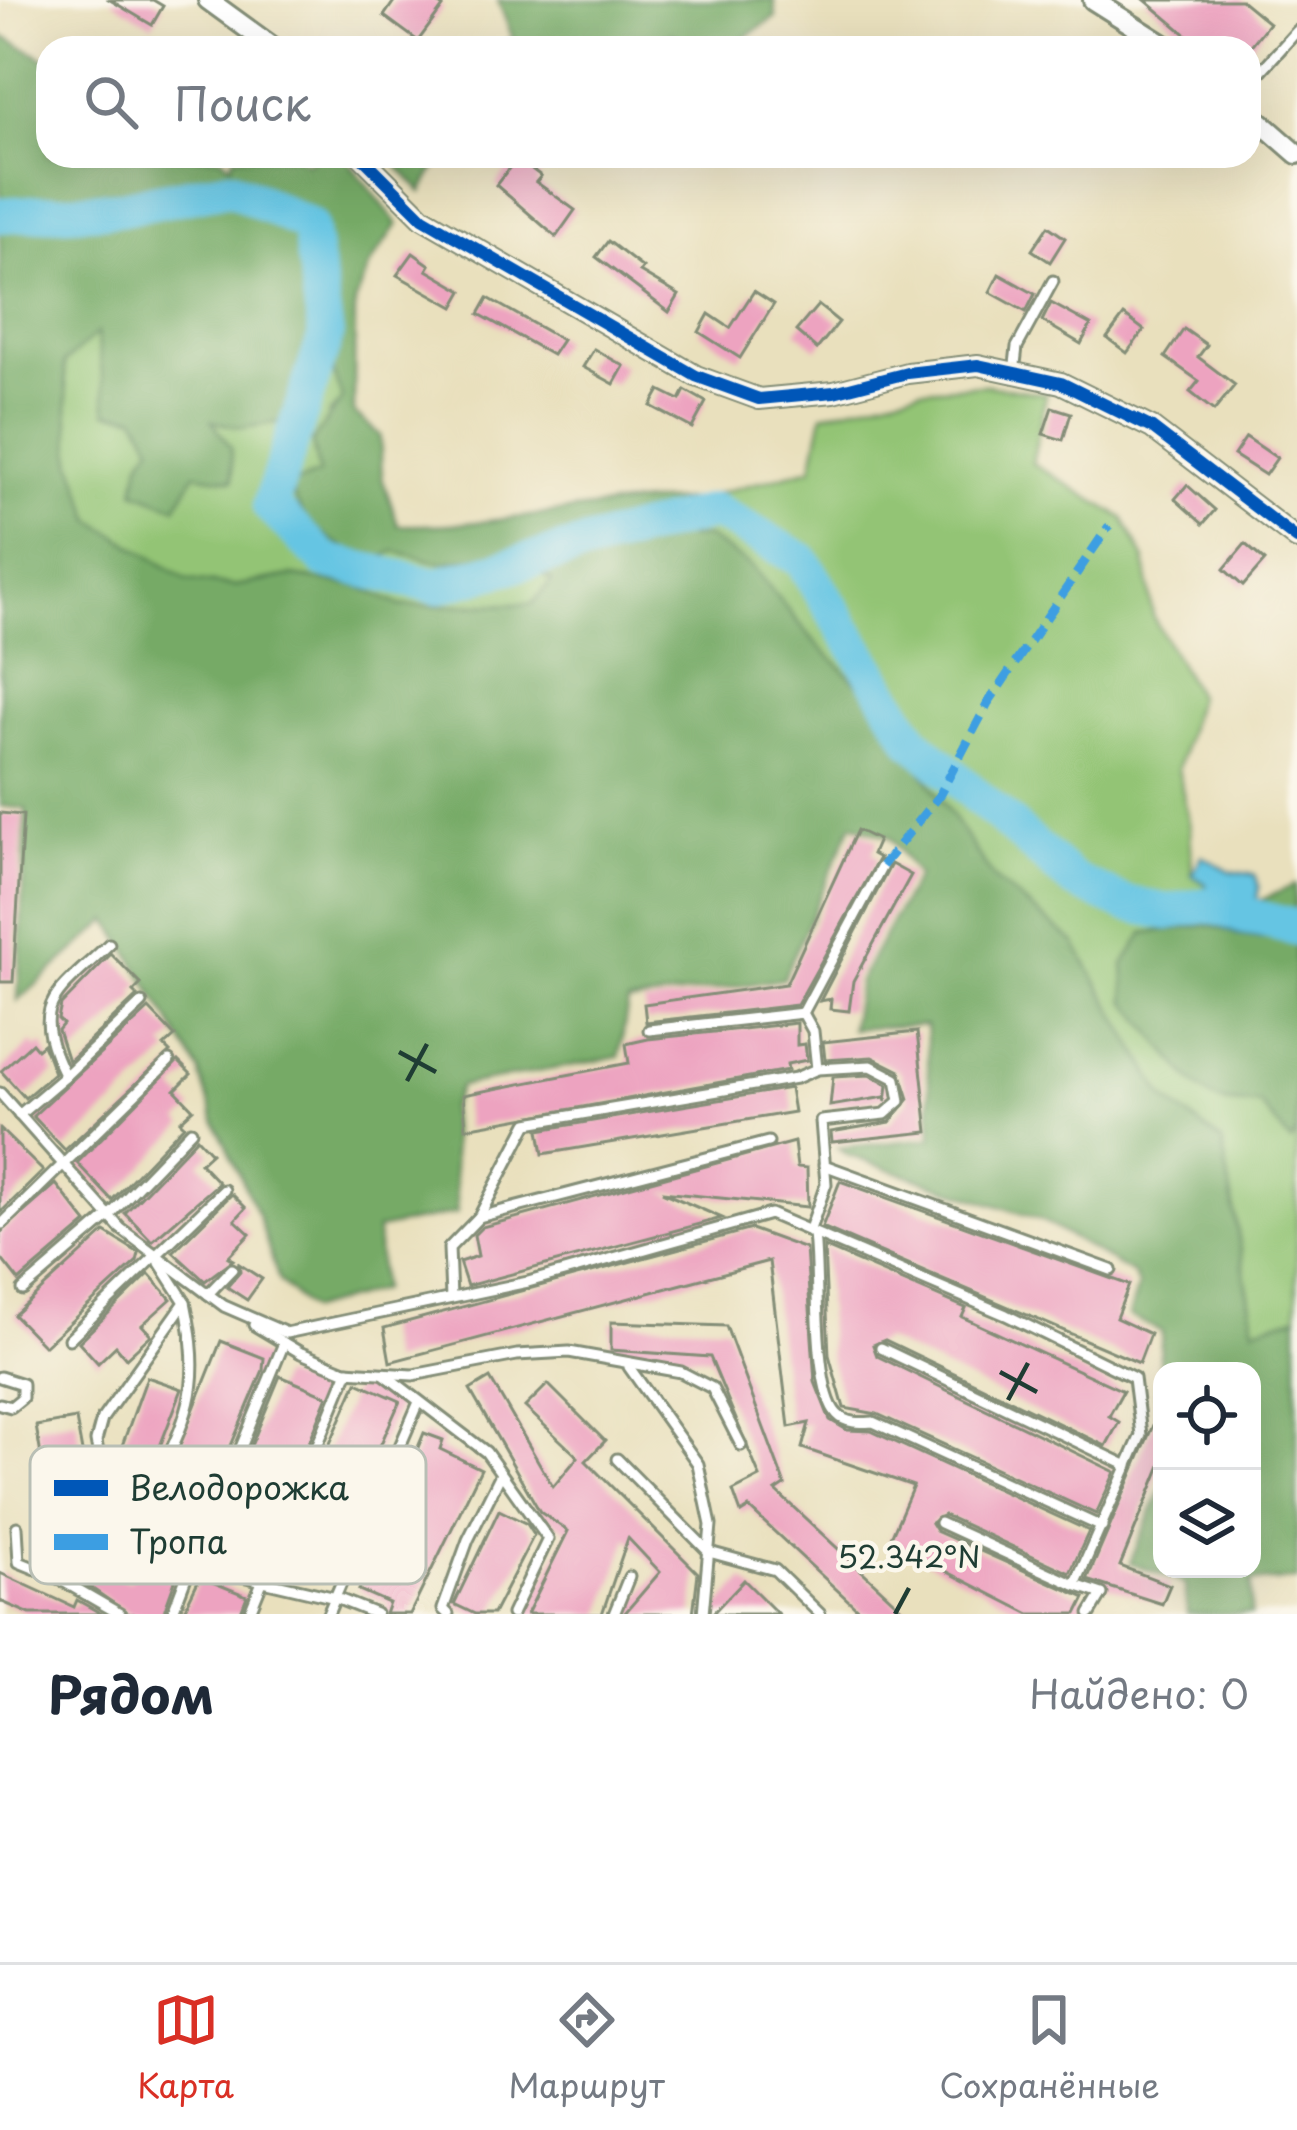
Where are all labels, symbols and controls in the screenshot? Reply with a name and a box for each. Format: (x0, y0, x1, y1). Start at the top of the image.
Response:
search box (36, 36, 1261, 168)
text: Поиск (174, 68, 311, 136)
icon: search (78, 69, 144, 135)
map controls (1153, 1362, 1261, 1578)
button: locate (1153, 1362, 1261, 1470)
legend (30, 1446, 426, 1584)
text: Велодорожка (129, 1461, 349, 1511)
button: layers (1153, 1470, 1261, 1578)
text: Тропа (129, 1515, 228, 1565)
text: 52.342°N (838, 1533, 980, 1578)
text: Рядом (48, 1654, 214, 1731)
text: Найдено: 0 (1029, 1663, 1249, 1722)
tab: Карта (137, 1987, 234, 2109)
tab: Маршрут (509, 1987, 665, 2109)
tab: Сохранённые (939, 1987, 1160, 2109)

